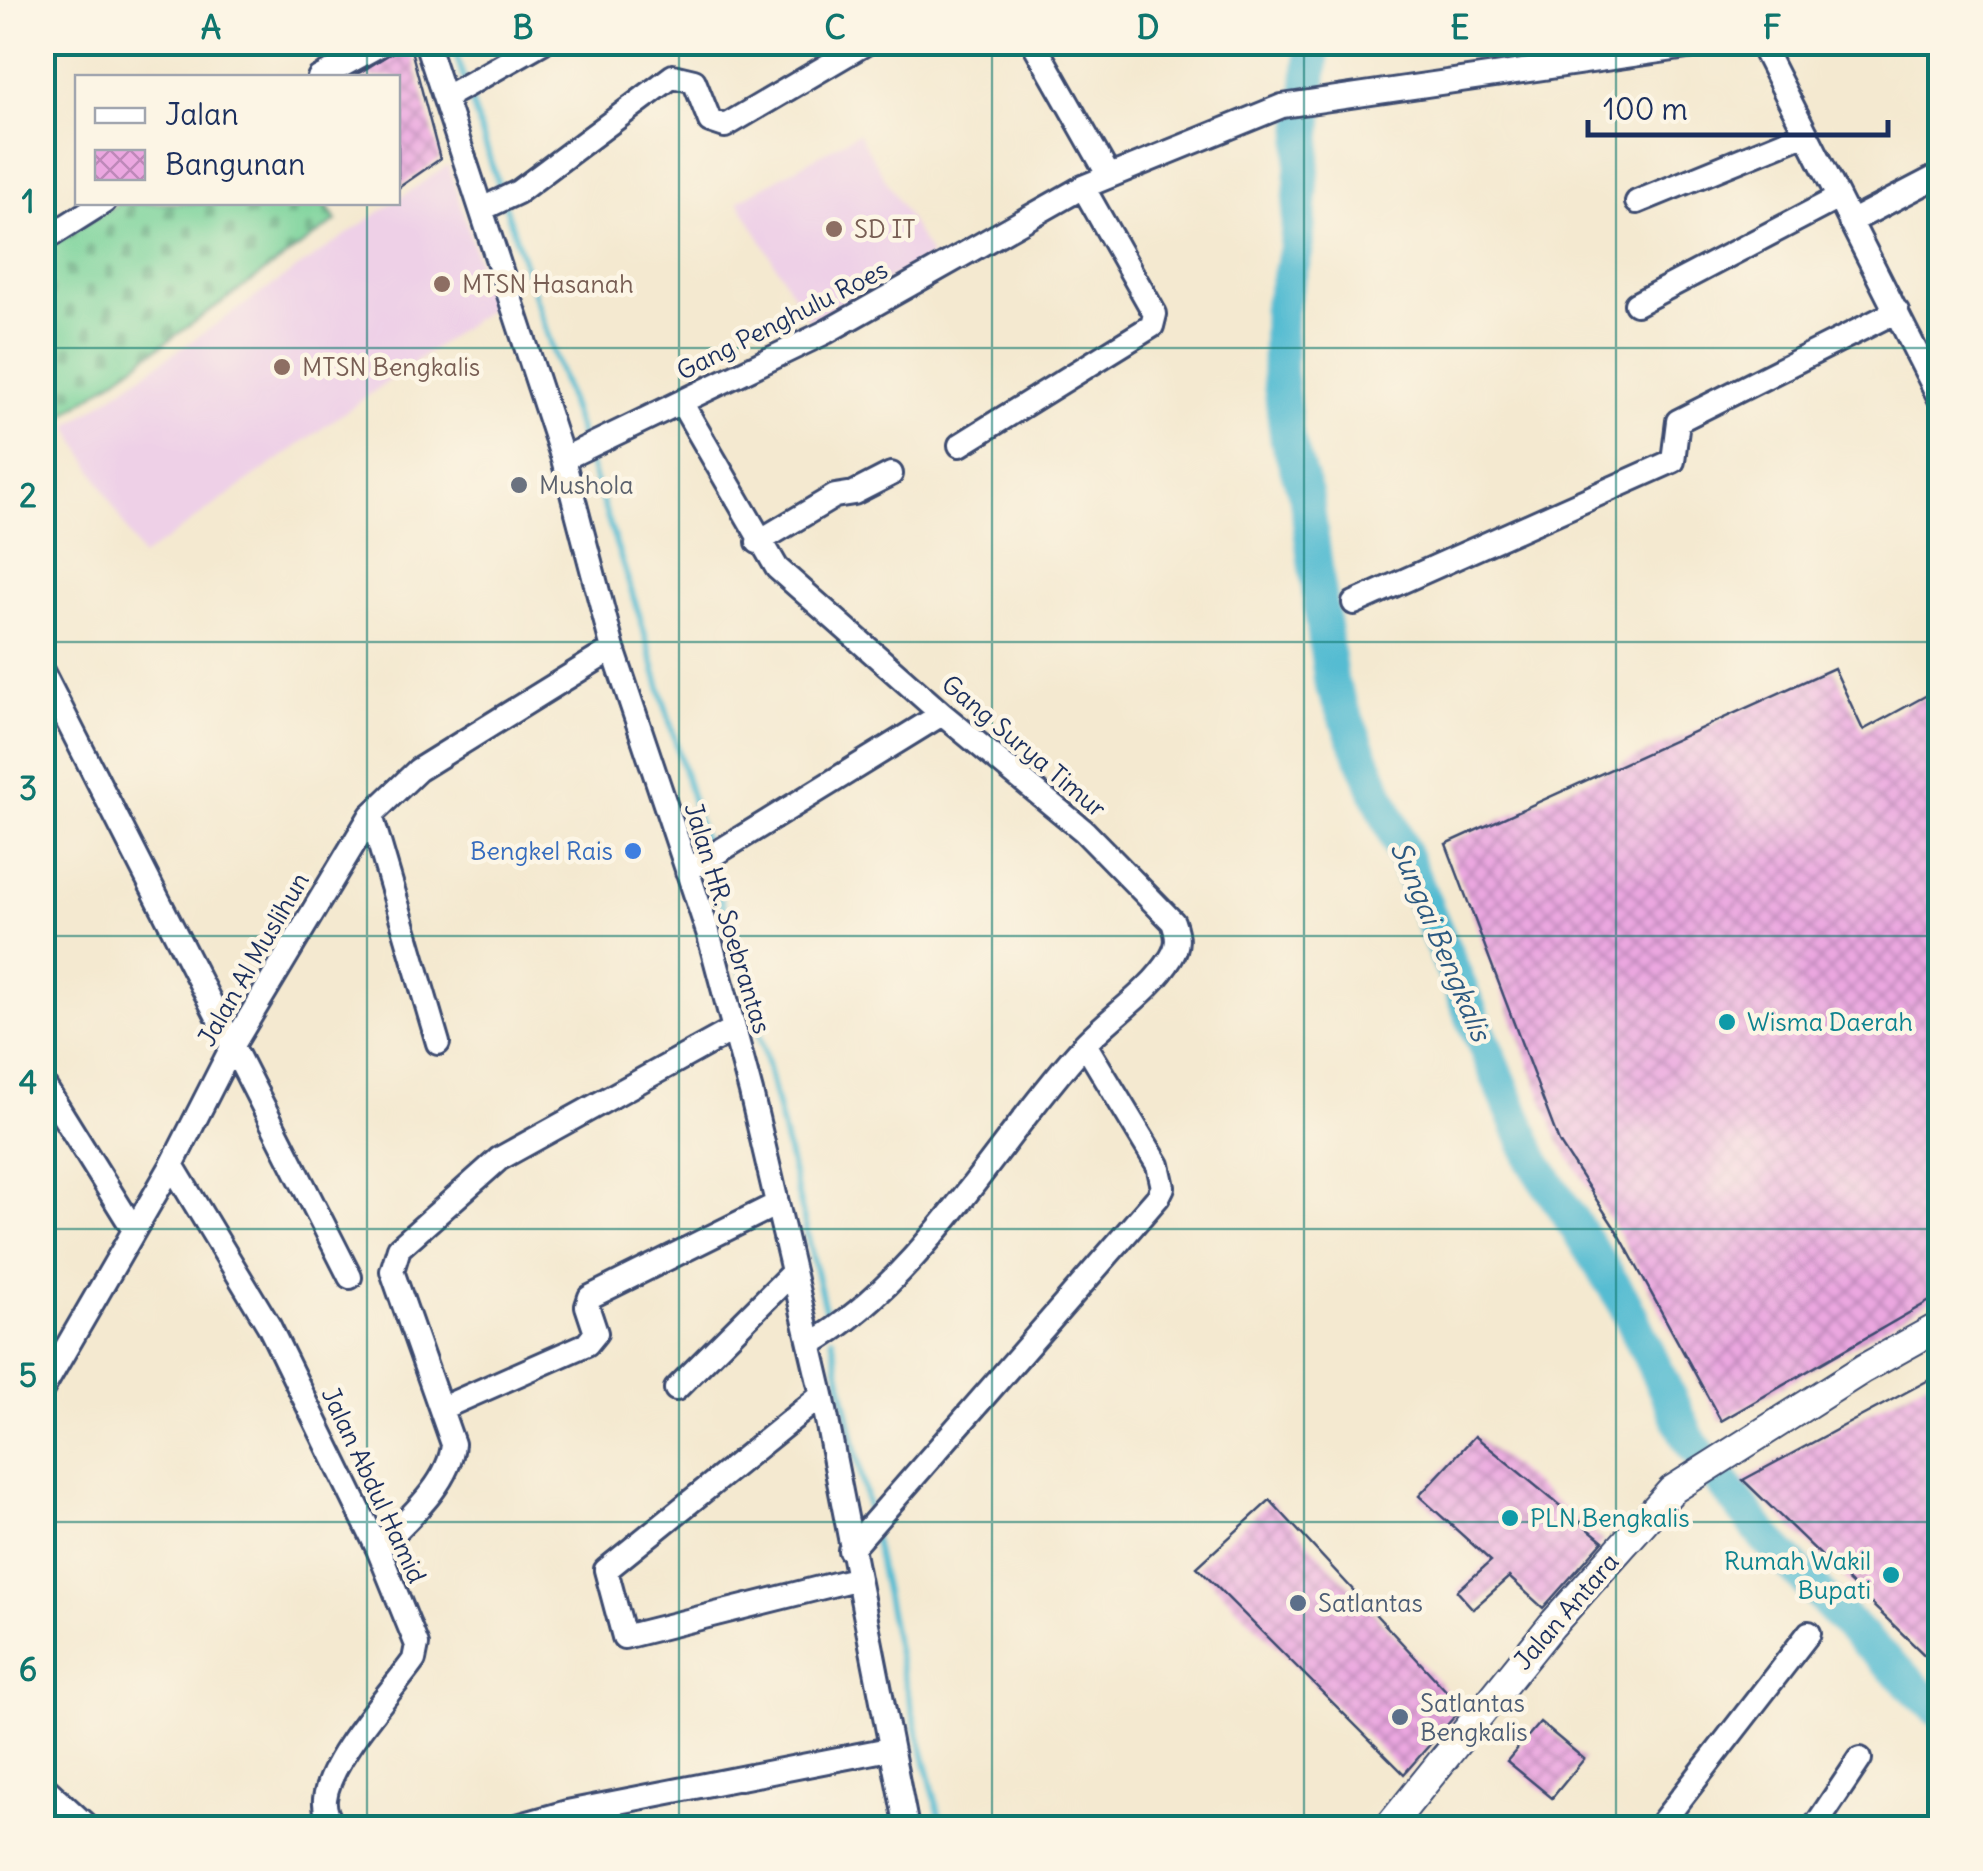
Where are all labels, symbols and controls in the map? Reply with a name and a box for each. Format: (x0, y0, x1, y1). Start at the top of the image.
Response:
text: A (201, 7, 221, 48)
text: B (513, 7, 533, 48)
text: C (824, 7, 846, 48)
text: D (1137, 7, 1159, 48)
text: E (1451, 7, 1469, 48)
text: F (1763, 7, 1781, 48)
legend (75, 75, 400, 205)
scale bar (1588, 75, 1888, 137)
text: 100 m (1603, 90, 1688, 128)
text: Jalan (165, 95, 239, 133)
text: Bangunan (165, 145, 305, 183)
text: 1 (22, 181, 34, 222)
place label: SD IT (854, 213, 916, 245)
marker: SD IT (823, 218, 845, 240)
street label: Gang Penghulu Roes (671, 253, 893, 387)
place label: MTSN Hasanah (462, 268, 634, 300)
marker: MTSN Hasanah (431, 273, 453, 295)
place label: MTSN Bengkalis (302, 351, 480, 383)
marker: MTSN Bengkalis (271, 356, 293, 378)
place label: Mushola (539, 469, 633, 501)
marker: Mushola (508, 474, 530, 496)
text: 2 (19, 475, 37, 516)
street label: Gang Surya Timur (935, 668, 1113, 824)
text: 3 (19, 768, 37, 809)
street label: Jalan HR. Soebrantas (678, 799, 778, 1037)
place label: Bengkel Rais (470, 835, 613, 867)
water label: Sungai Bengkalis (1383, 836, 1500, 1048)
marker: Bengkel Rais (622, 840, 644, 862)
street label: Jalan Al Muslihun (190, 866, 316, 1052)
place label: Wisma Daerah (1747, 1006, 1913, 1038)
marker: Wisma Daerah (1716, 1011, 1738, 1033)
text: 4 (19, 1062, 37, 1103)
text: 5 (19, 1355, 37, 1396)
street label: Jalan Abdul Hamid (315, 1382, 433, 1588)
place label: PLN Bengkalis (1530, 1502, 1690, 1534)
marker: PLN Bengkalis (1499, 1507, 1521, 1529)
place label: Rumah Wakil Bupati (1724, 1545, 1871, 1606)
street label: Jalan Antara (1507, 1546, 1625, 1676)
marker: Rumah Wakil Bupati (1880, 1564, 1902, 1586)
place label: Satlantas (1318, 1587, 1423, 1619)
marker: Satlantas (1287, 1592, 1309, 1614)
text: 6 (19, 1649, 37, 1690)
place label: Satlantas Bengkalis (1420, 1687, 1528, 1748)
marker: Satlantas Bengkalis (1389, 1706, 1411, 1728)

